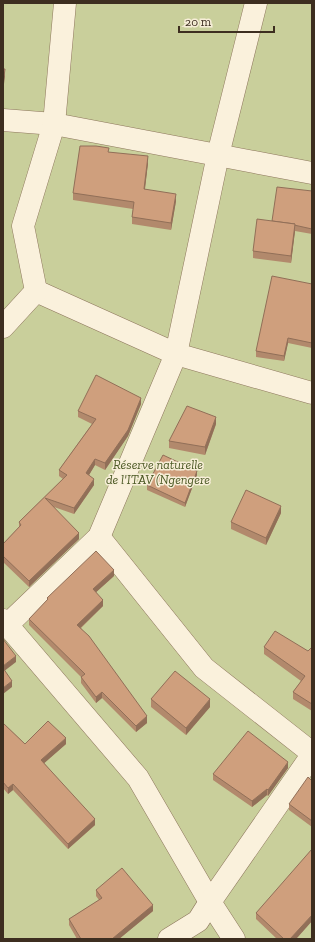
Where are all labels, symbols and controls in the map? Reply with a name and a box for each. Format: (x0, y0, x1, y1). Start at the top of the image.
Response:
scale bar (179, 8, 274, 34)
text: 20 m (185, 15, 212, 29)
park label: Réserve naturelle de l'ITAV (Ngengere (106, 457, 210, 487)

